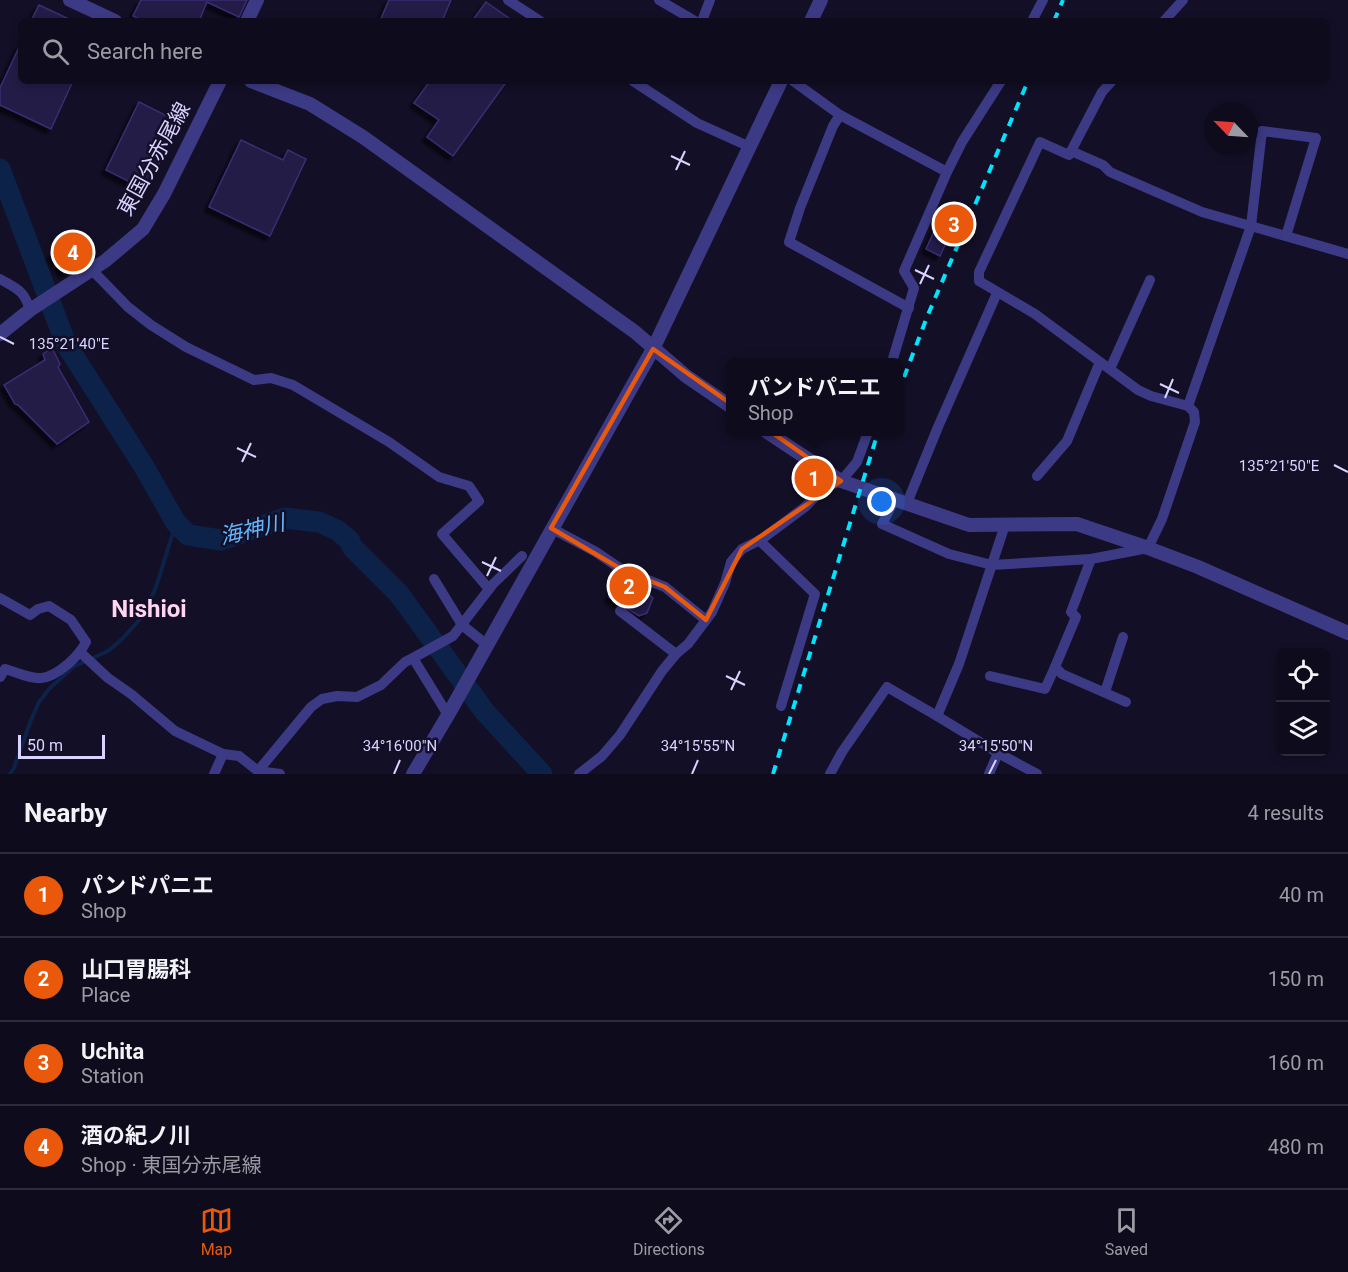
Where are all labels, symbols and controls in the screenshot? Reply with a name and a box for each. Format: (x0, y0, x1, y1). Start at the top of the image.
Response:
search box (18, 18, 1330, 84)
icon: search (39, 35, 72, 68)
text: Search here (87, 39, 203, 64)
street label: 東国分赤尾線 (113, 98, 195, 220)
north arrow (1204, 102, 1258, 156)
pin: 3 (934, 202, 974, 246)
pin: 4 (54, 230, 92, 274)
text: 135°21'40"E (29, 335, 110, 353)
popup (726, 358, 903, 436)
text: パンドパニエ (748, 375, 881, 400)
text: Shop (748, 401, 793, 425)
pin: 1 (794, 456, 834, 500)
text: 135°21'50"E (1239, 457, 1320, 475)
your location (867, 487, 896, 516)
water label: 海神川 (217, 509, 289, 549)
pin: 2 (610, 564, 648, 608)
district label: Nishioi (111, 595, 187, 623)
map controls (1276, 648, 1330, 756)
button: locate (1276, 648, 1330, 702)
button: layers (1276, 702, 1330, 756)
scale bar (18, 732, 105, 760)
text: 50 m (27, 736, 63, 755)
text: 34°16'00"N (363, 737, 437, 755)
text: 34°15'55"N (661, 737, 735, 755)
text: 34°15'50"N (959, 737, 1033, 755)
text: Nearby (24, 798, 107, 828)
text: 4 results (1248, 801, 1324, 825)
text: パンドパニエ (81, 873, 214, 898)
text: 1 (38, 883, 49, 907)
text: 40 m (1279, 883, 1324, 907)
text: Shop (81, 899, 127, 923)
text: 山口胃腸科 (81, 957, 191, 982)
text: 2 (38, 967, 49, 991)
text: 150 m (1268, 967, 1324, 991)
text: Place (81, 983, 130, 1007)
text: Uchita (81, 1039, 144, 1064)
text: 3 (38, 1051, 49, 1075)
text: 160 m (1268, 1051, 1324, 1075)
text: Station (81, 1064, 144, 1088)
text: 酒の紀ノ川 (81, 1123, 191, 1148)
text: 4 (38, 1135, 49, 1159)
text: 480 m (1268, 1135, 1324, 1159)
text: Shop · 東国分赤尾線 (81, 1153, 262, 1177)
tab: Map (200, 1204, 233, 1259)
tab: Directions (633, 1204, 705, 1259)
tab: Saved (1105, 1204, 1148, 1259)

